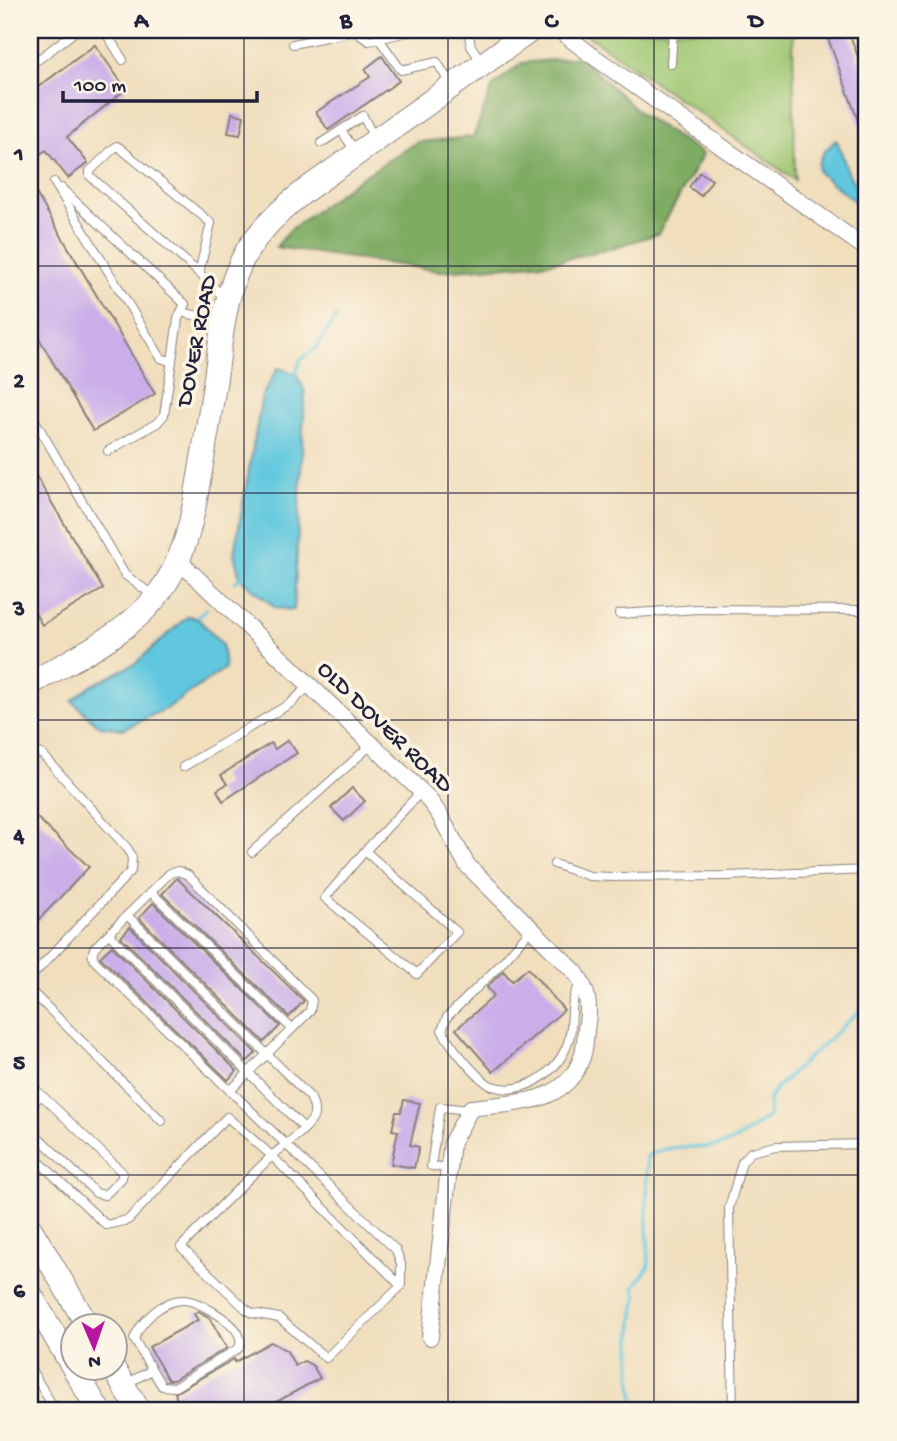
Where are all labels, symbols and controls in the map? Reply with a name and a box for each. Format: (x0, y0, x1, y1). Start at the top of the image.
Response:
text: A (133, 9, 149, 36)
text: B (339, 9, 353, 36)
text: C (545, 9, 560, 36)
text: D (747, 9, 765, 36)
scale bar (63, 60, 257, 104)
text: 100 m (73, 75, 126, 100)
text: 1 (13, 142, 24, 169)
street label: DOVER ROAD (171, 272, 225, 411)
text: 2 (13, 369, 25, 396)
text: 3 (12, 597, 25, 624)
street label: OLD DOVER ROAD (310, 656, 458, 801)
text: 4 (13, 824, 25, 851)
text: 5 (13, 1051, 25, 1078)
text: 6 (13, 1279, 26, 1306)
north arrow (60, 1312, 130, 1382)
text: N (88, 1349, 101, 1372)

